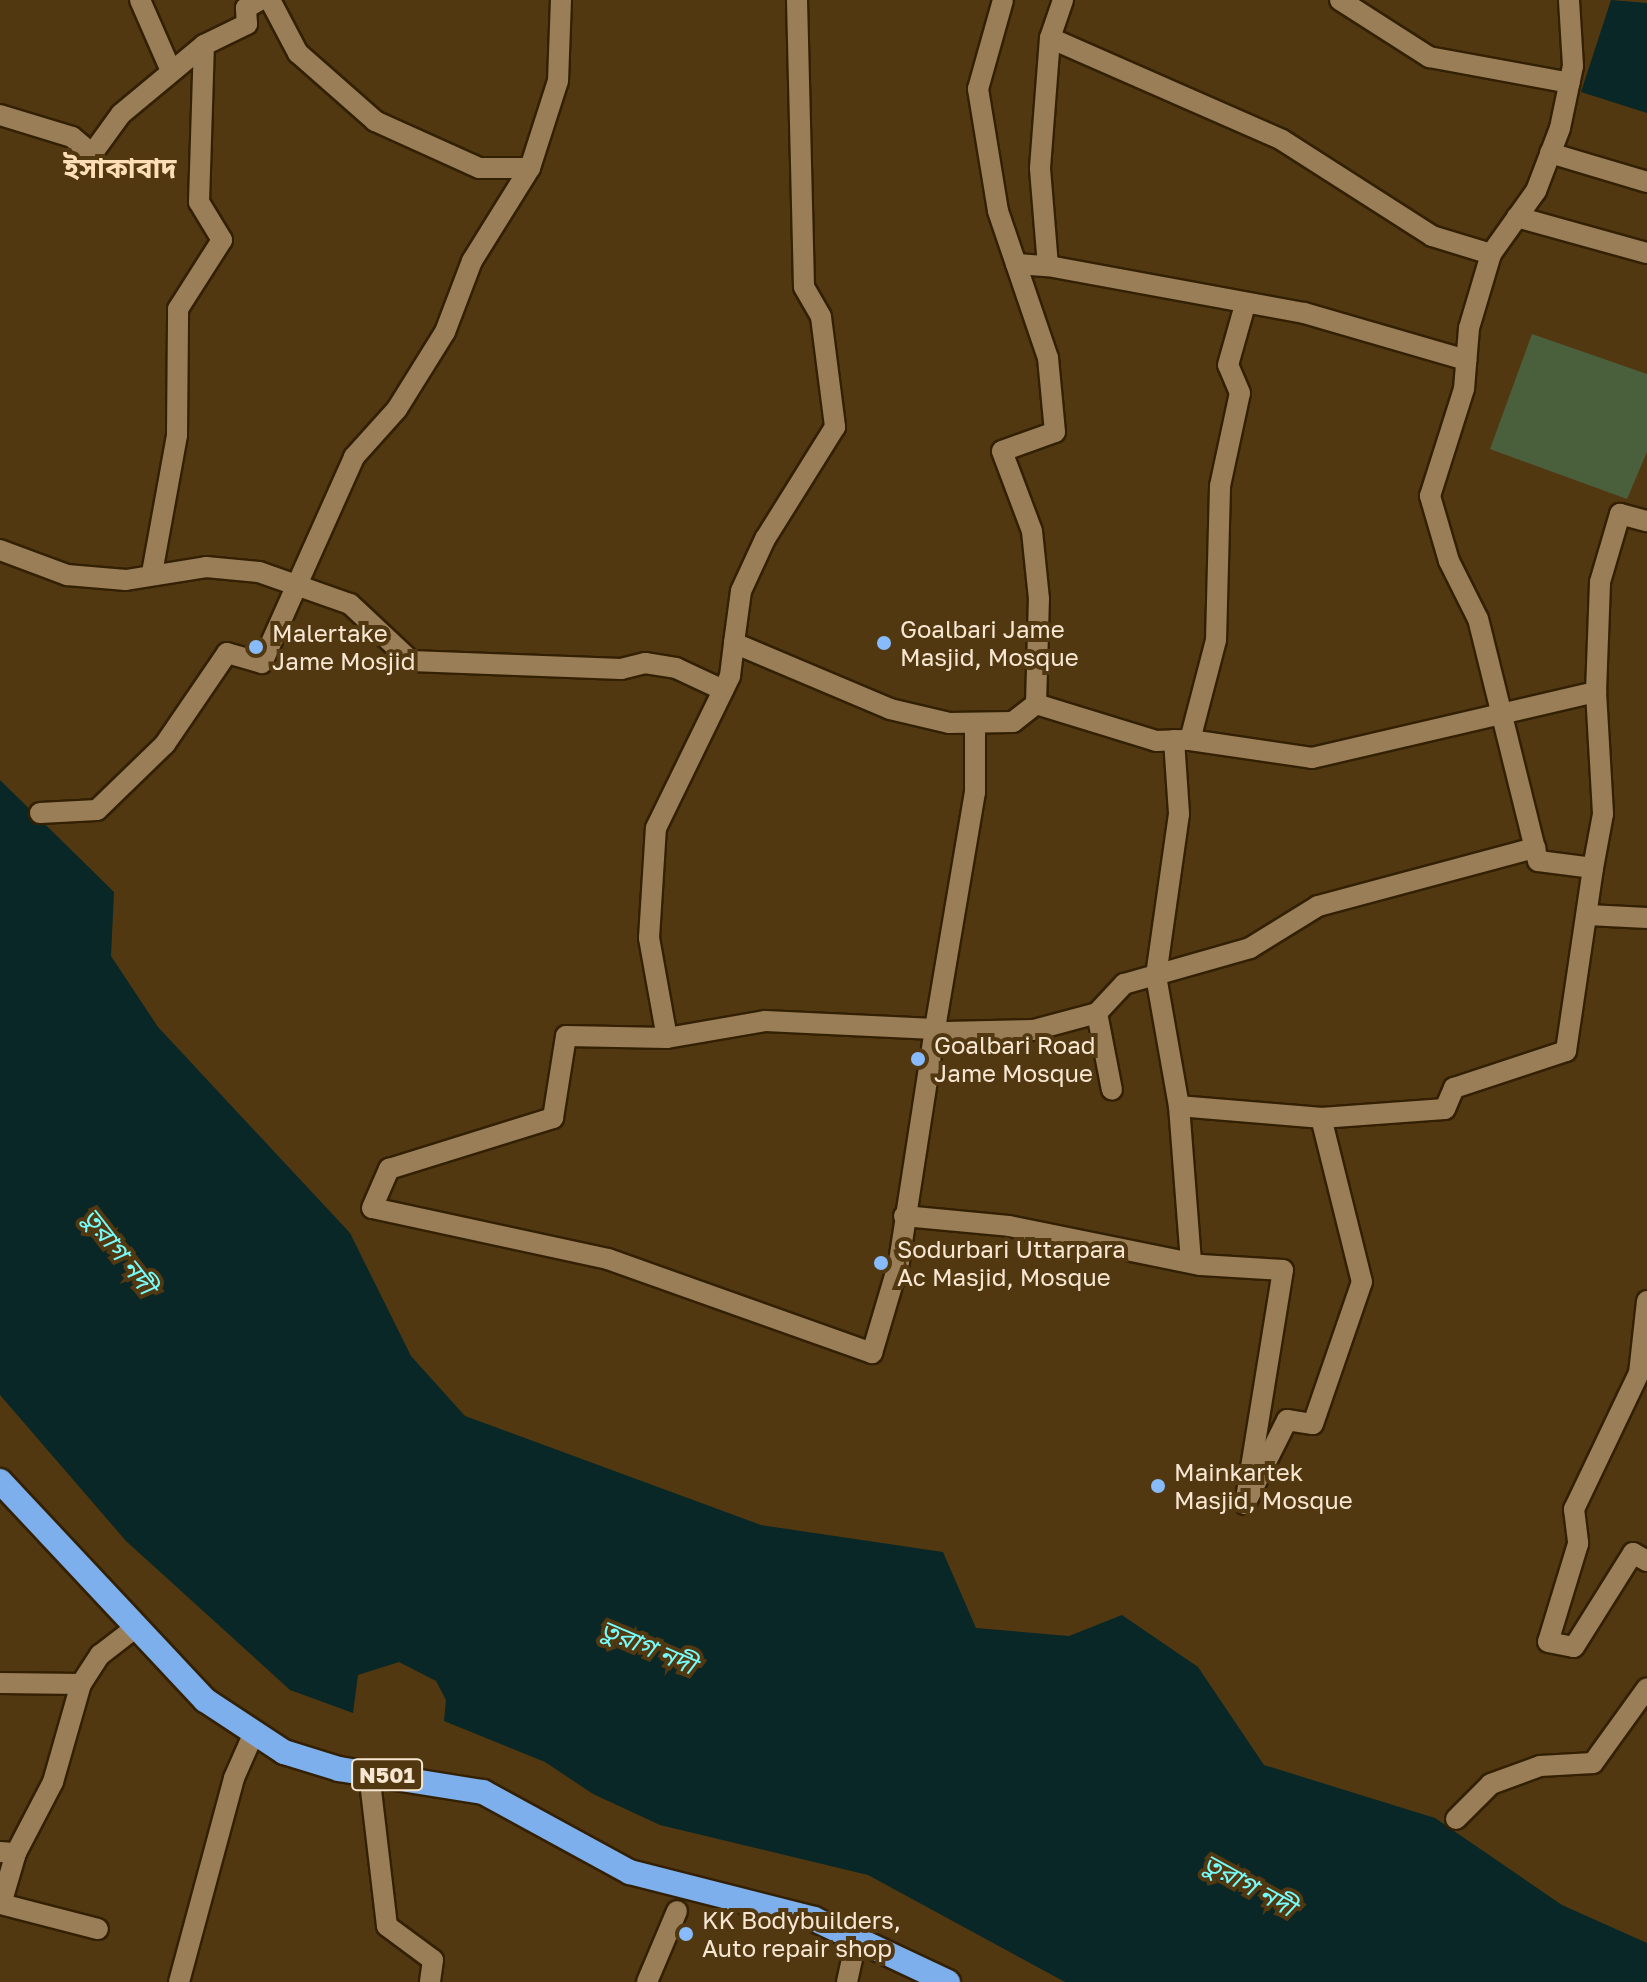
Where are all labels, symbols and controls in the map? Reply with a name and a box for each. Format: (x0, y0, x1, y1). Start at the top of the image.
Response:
district label: ইসাকাবাদ (64, 151, 176, 185)
place label: Goalbari Jame Masjid, Mosque (900, 615, 1079, 671)
place label: Malertake Jame Mosjid (272, 619, 415, 675)
marker: Goalbari Jame Masjid, Mosque (875, 634, 893, 652)
marker: Malertake Jame Mosjid (247, 638, 265, 656)
place label: Goalbari Road Jame Mosque (934, 1031, 1095, 1087)
marker: Goalbari Road Jame Mosque (909, 1050, 927, 1068)
water label: তুরাগ নদী (76, 1202, 162, 1300)
place label: Sodurbari Uttarpara Ac Masjid, Mosque (897, 1235, 1126, 1291)
marker: Sodurbari Uttarpara Ac Masjid, Mosque (872, 1254, 890, 1272)
place label: Mainkartek Masjid, Mosque (1174, 1458, 1353, 1514)
marker: Mainkartek Masjid, Mosque (1149, 1477, 1167, 1495)
water label: তুরাগ নদী (595, 1613, 701, 1681)
road number: N501 (351, 1757, 423, 1793)
water label: তুরাগ নদী (1197, 1847, 1301, 1923)
place label: KK Bodybuilders, Auto repair shop (702, 1906, 901, 1962)
marker: KK Bodybuilders, Auto repair shop (677, 1925, 695, 1943)

